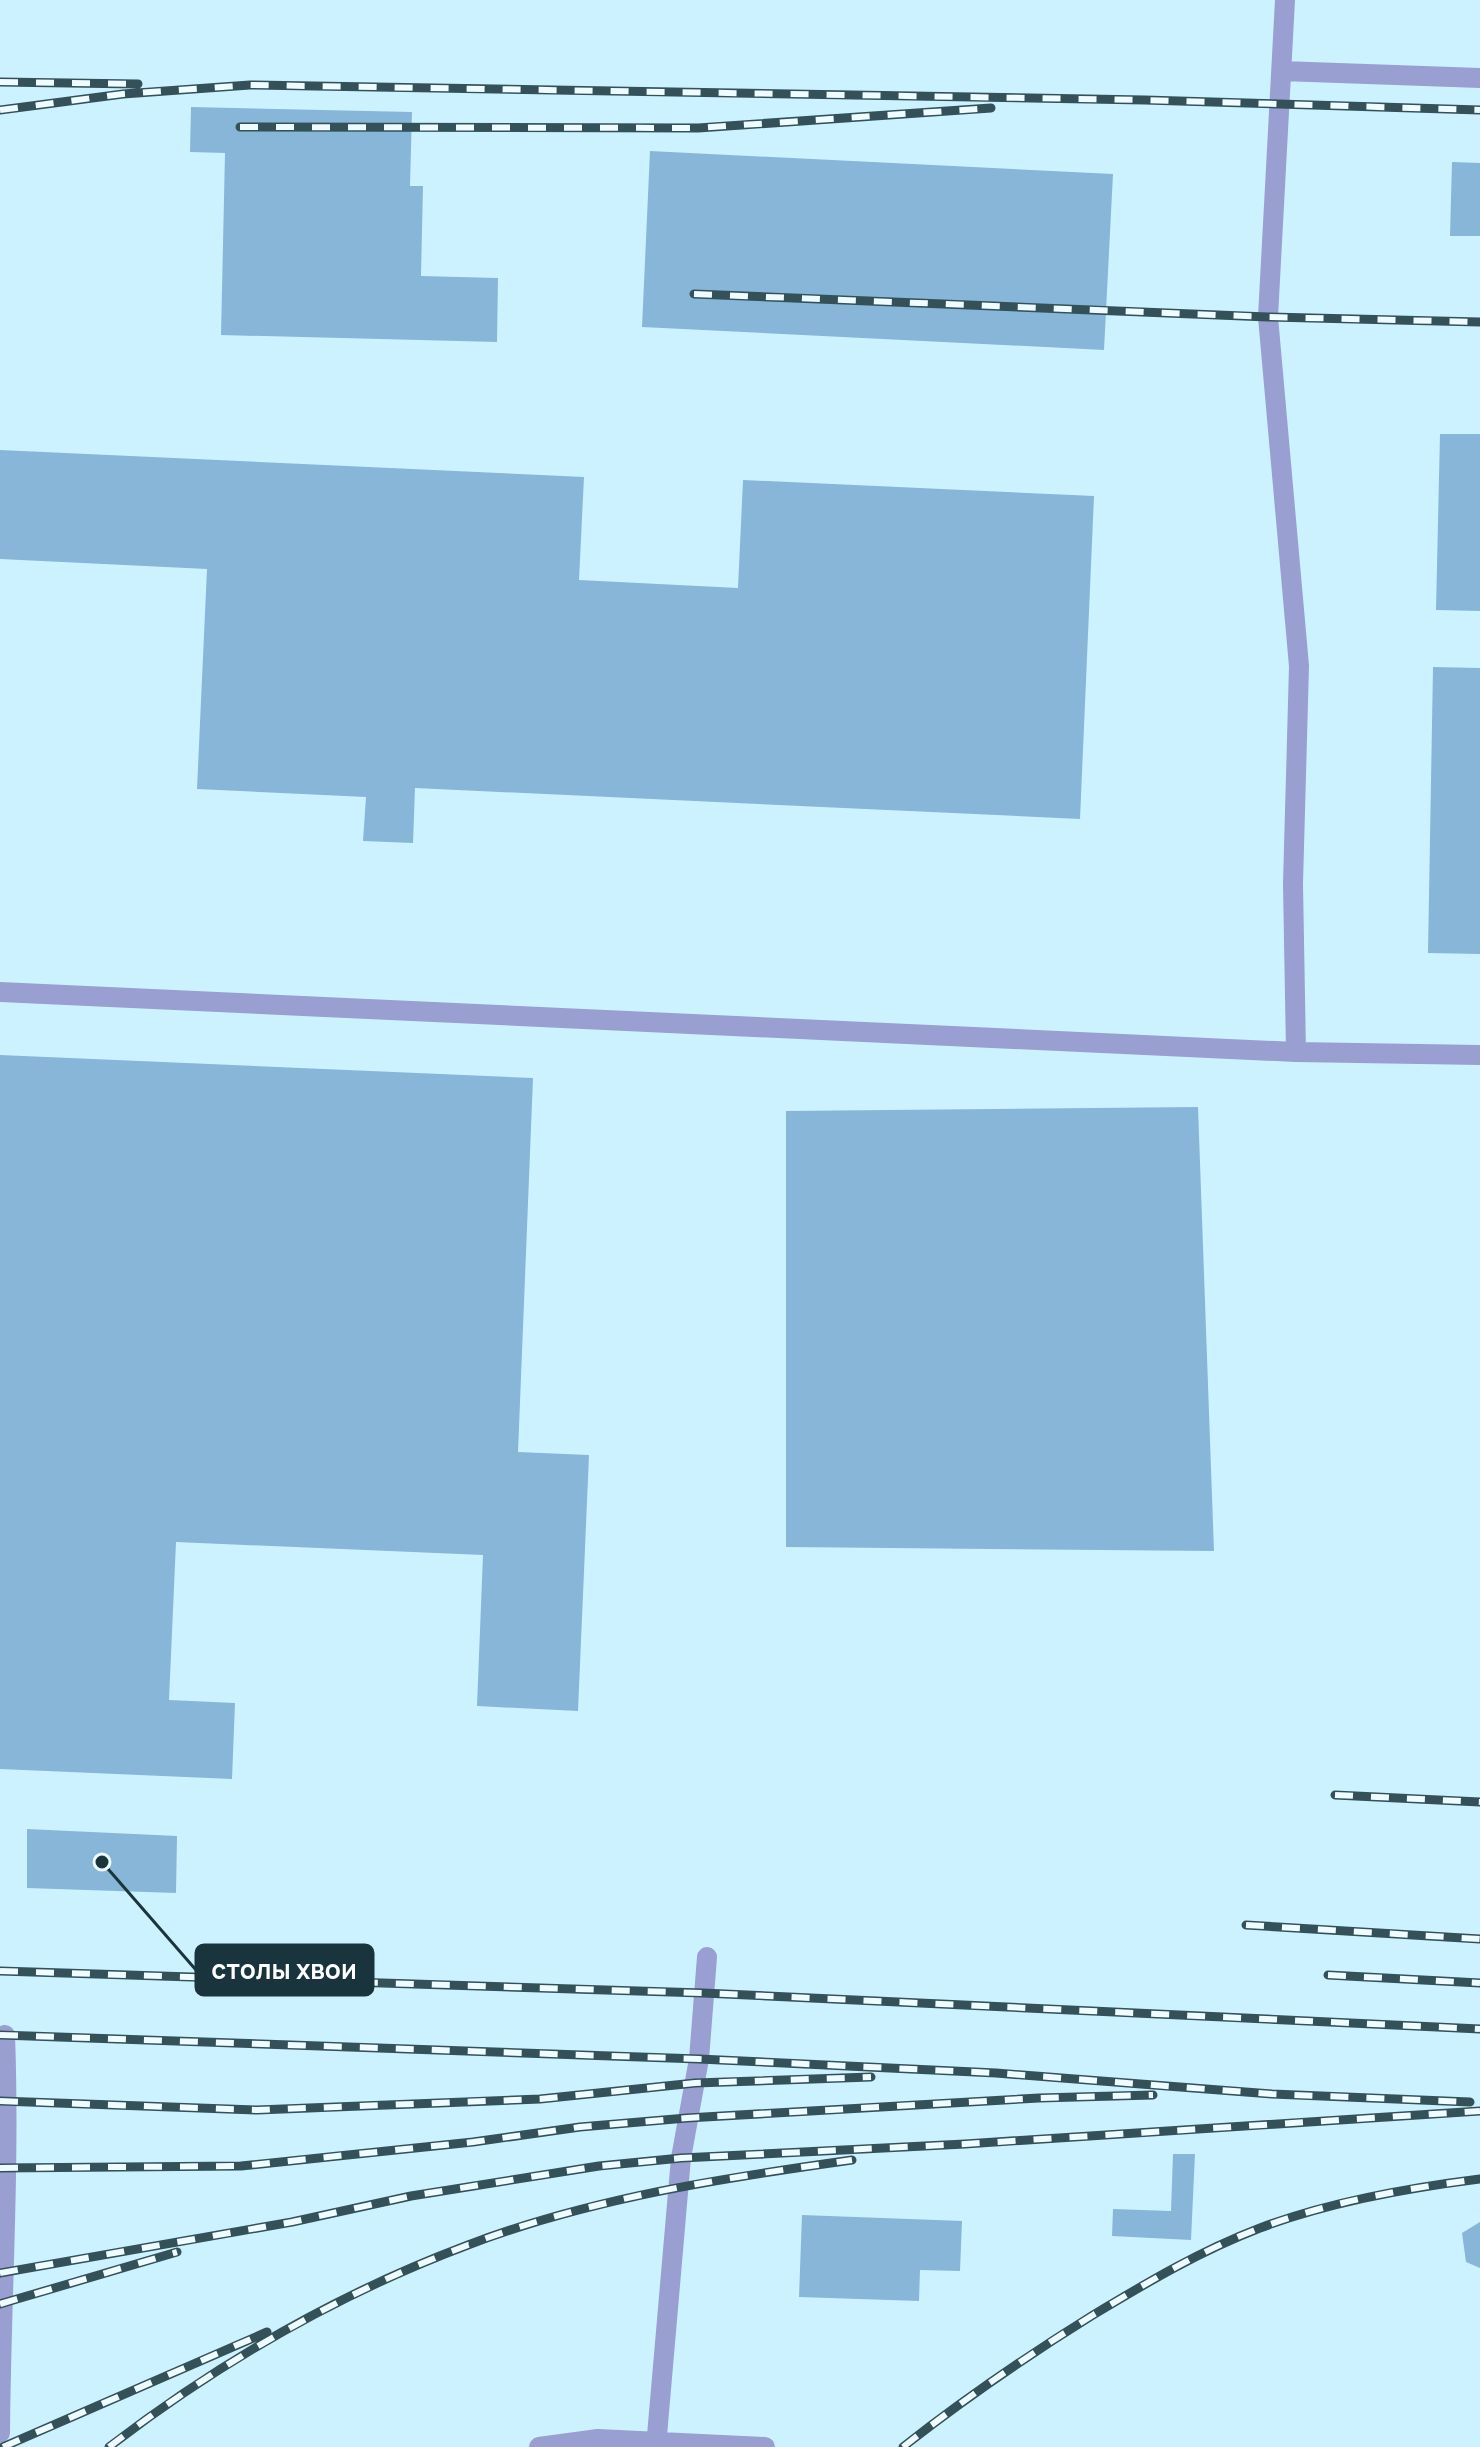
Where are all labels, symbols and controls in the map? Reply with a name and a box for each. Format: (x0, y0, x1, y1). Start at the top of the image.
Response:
callout: столы хвои (196, 1945, 373, 1995)
text: столы хвои (211, 1951, 357, 1987)

